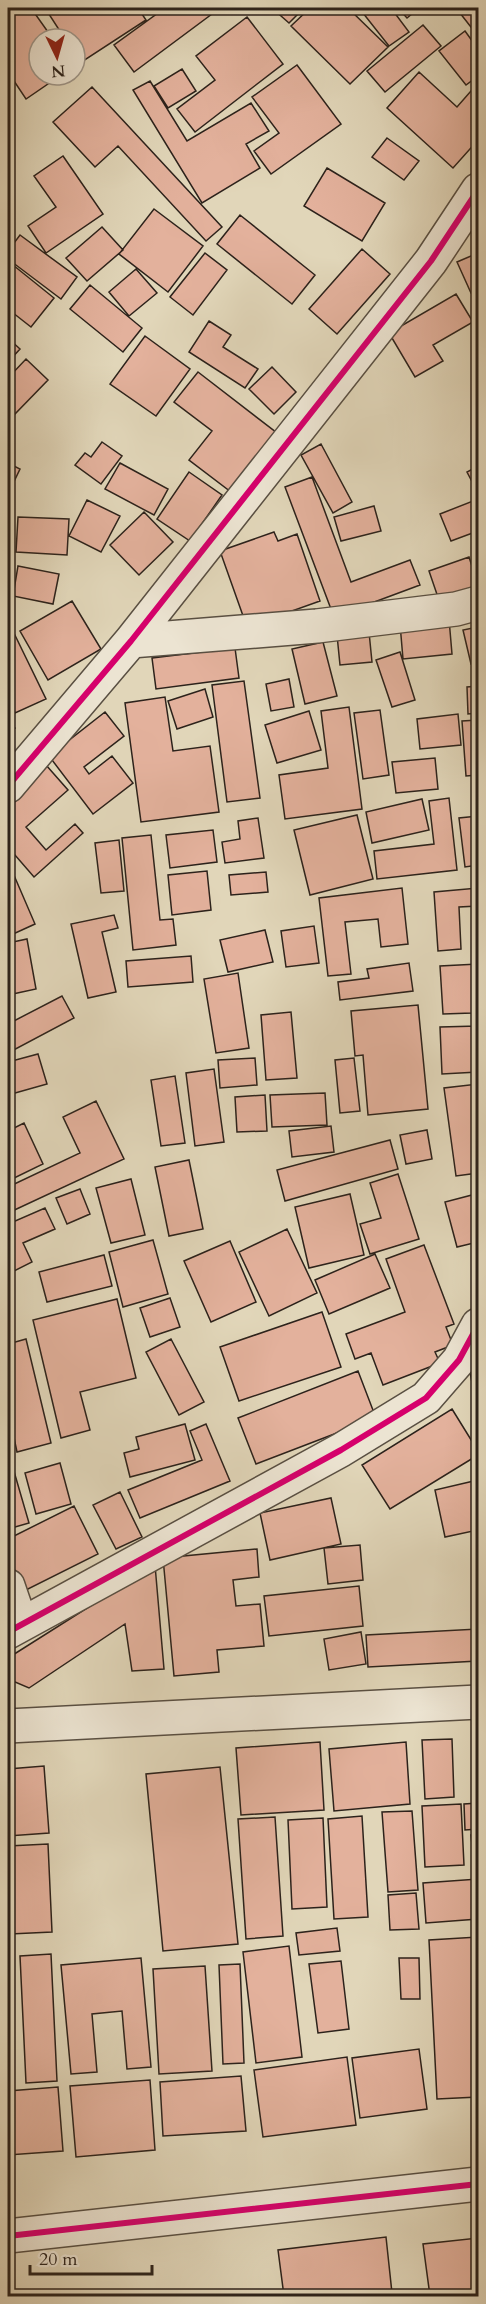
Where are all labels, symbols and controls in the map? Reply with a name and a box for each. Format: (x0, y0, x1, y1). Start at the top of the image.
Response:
north arrow (27, 27, 87, 87)
text: N (50, 59, 66, 83)
scale bar (30, 2238, 152, 2276)
text: 20 m (39, 2247, 78, 2272)

